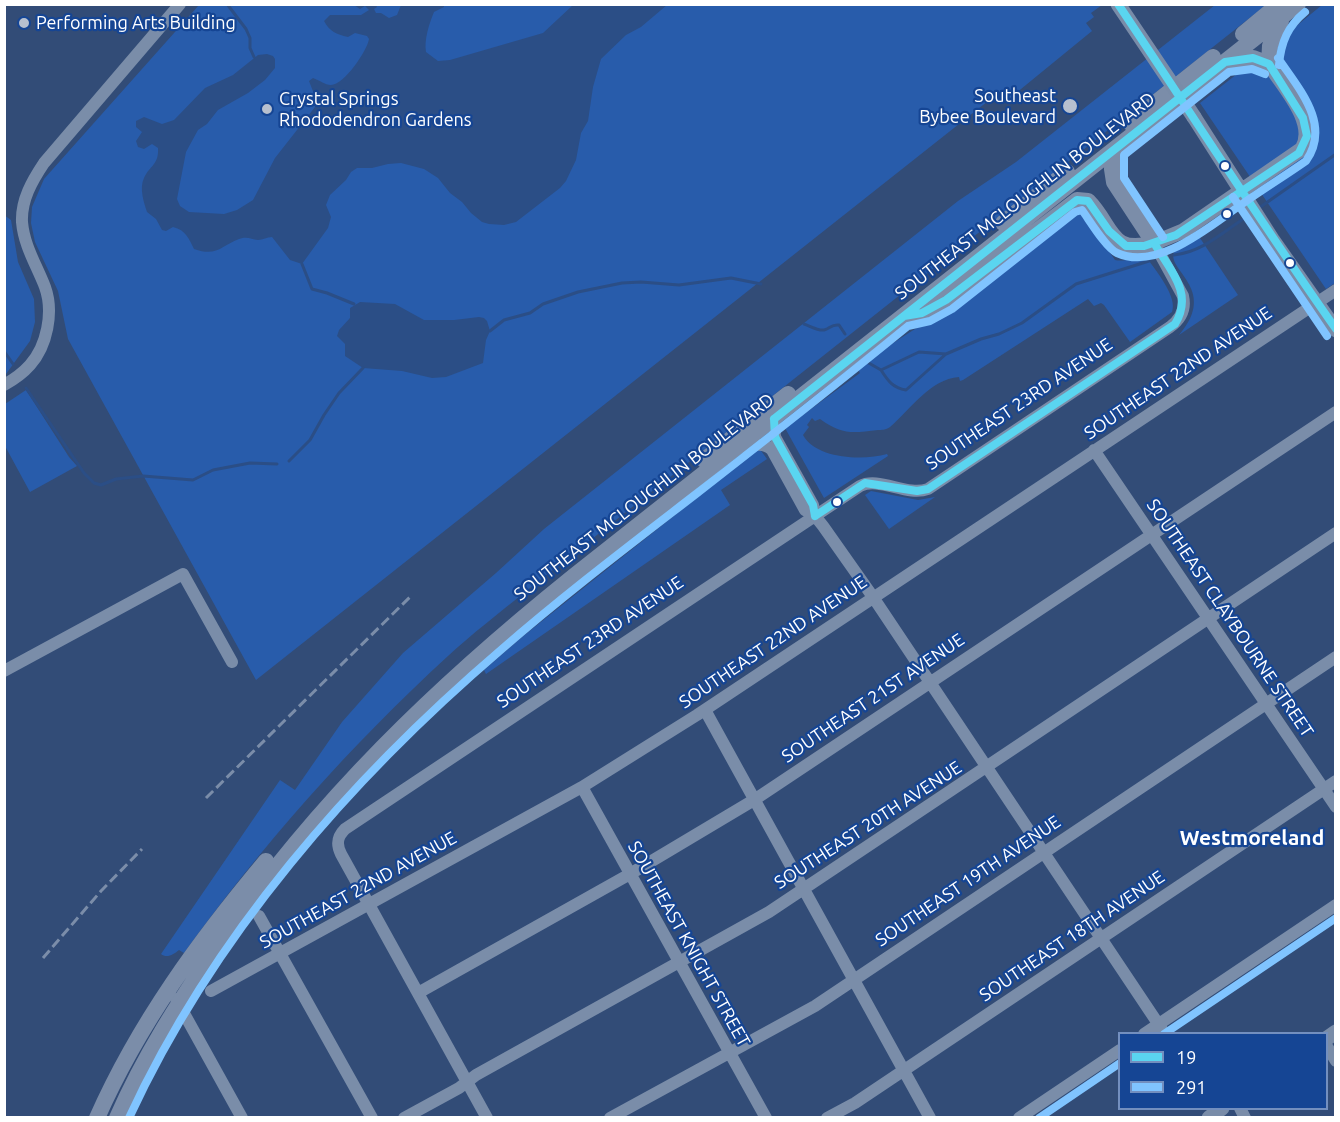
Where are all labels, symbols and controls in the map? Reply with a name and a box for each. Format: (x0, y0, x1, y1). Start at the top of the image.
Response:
place label: Performing Arts Building (36, 12, 236, 34)
marker: Performing Arts Building (17, 16, 31, 30)
place label: Southeast Bybee Boulevard (919, 85, 1056, 128)
place label: Crystal Springs Rhododendron Gardens (279, 88, 472, 130)
street label: SOUTHEAST MCLOUGHLIN BOULEVARD (891, 88, 1159, 304)
marker: Southeast Bybee Boulevard (1061, 97, 1079, 115)
marker: Crystal Springs Rhododendron Gardens (260, 102, 274, 116)
unlabelled marker (1219, 160, 1231, 172)
unlabelled marker (1221, 208, 1233, 220)
unlabelled marker (1284, 257, 1296, 269)
street label: SOUTHEAST 22ND AVENUE (1080, 302, 1276, 444)
street label: SOUTHEAST 23RD AVENUE (922, 334, 1116, 474)
street label: SOUTHEAST MCLOUGHLIN BOULEVARD (510, 389, 778, 605)
street label: SOUTHEAST CLAYBOURNE STREET (1142, 495, 1318, 741)
unlabelled marker (831, 496, 843, 508)
street label: SOUTHEAST 22ND AVENUE (675, 571, 871, 713)
street label: SOUTHEAST 23RD AVENUE (493, 572, 687, 712)
street label: SOUTHEAST 21ST AVENUE (778, 629, 968, 767)
street label: SOUTHEAST 20TH AVENUE (770, 756, 966, 894)
street label: SOUTHEAST 19TH AVENUE (871, 811, 1065, 951)
district label: Westmoreland (1180, 825, 1324, 851)
street label: SOUTHEAST 22ND AVENUE (256, 827, 460, 953)
street label: SOUTHEAST KNIGHT STREET (623, 837, 755, 1051)
street label: SOUTHEAST 18TH AVENUE (975, 866, 1169, 1006)
legend (1118, 1032, 1328, 1110)
text: 19 (1176, 1047, 1196, 1067)
text: 291 (1176, 1077, 1206, 1097)

